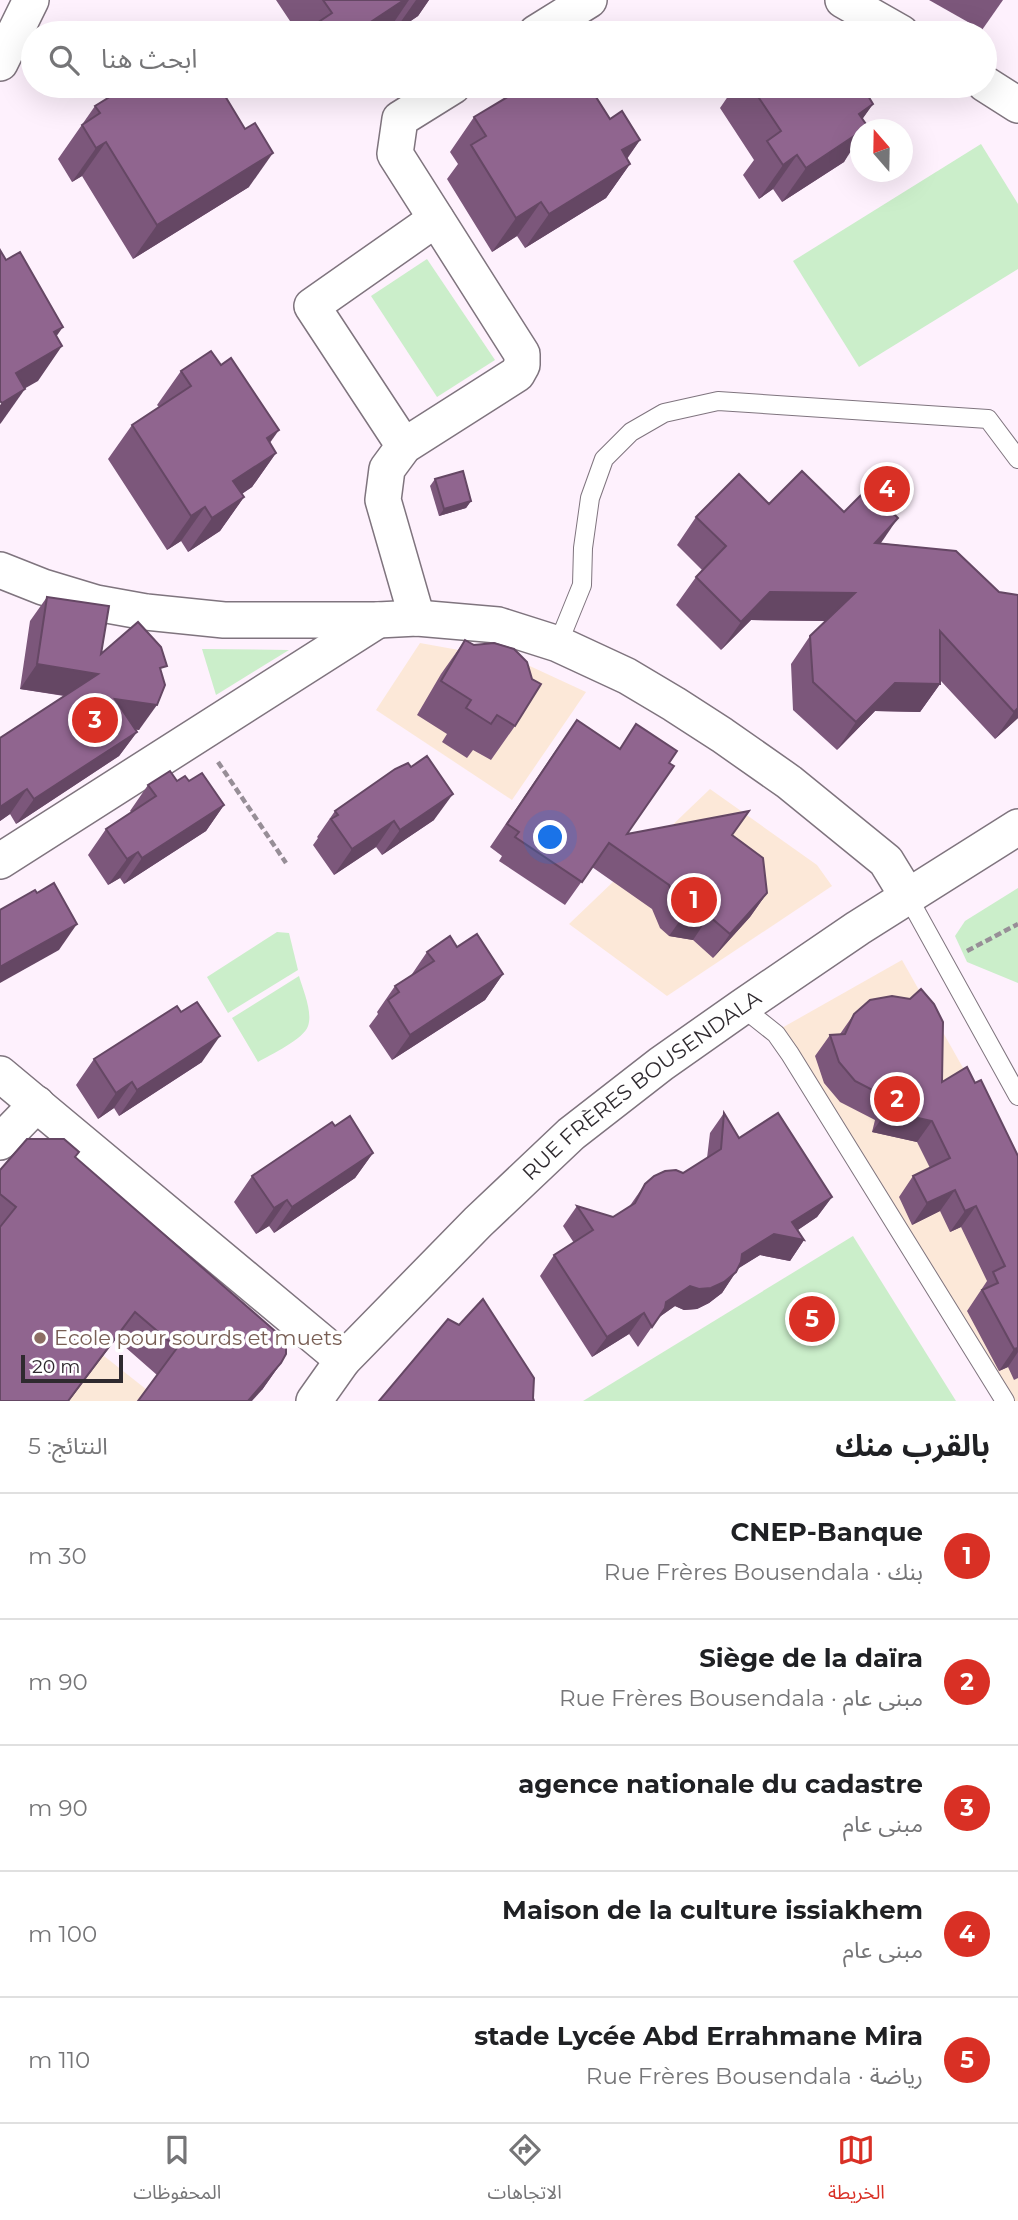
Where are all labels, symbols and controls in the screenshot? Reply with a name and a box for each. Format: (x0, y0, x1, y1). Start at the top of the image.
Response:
search box (21, 21, 997, 98)
icon: search (45, 41, 83, 79)
text: ابحث هنا (101, 43, 197, 75)
north arrow (850, 119, 913, 182)
pin: 4 (864, 463, 910, 515)
pin: 3 (72, 694, 118, 746)
your location (533, 820, 567, 854)
pin: 1 (671, 874, 717, 926)
street label: RUE FRÈRES BOUSENDALA (517, 984, 766, 1185)
pin: 2 (874, 1073, 920, 1125)
pin: 5 (789, 1293, 835, 1345)
place label: Ecole pour sourds et muets (54, 1325, 342, 1350)
marker: Ecole pour sourds et muets (32, 1330, 48, 1346)
scale bar (21, 1352, 122, 1384)
text: 20 m (32, 1355, 80, 1378)
text: بالقرب منك (835, 1427, 990, 1464)
text: النتائج: 5 (28, 1432, 108, 1460)
text: CNEP-Banque (731, 1516, 923, 1548)
text: 30 m (28, 1542, 87, 1570)
text: 1 (962, 1542, 972, 1570)
text: بنك · Rue Frères Bousendala (604, 1558, 923, 1586)
text: Siège de la daïra (699, 1642, 923, 1674)
text: 90 m (28, 1668, 88, 1696)
text: 2 (960, 1668, 974, 1696)
text: مبنى عام · Rue Frères Bousendala (559, 1684, 923, 1712)
text: agence nationale du cadastre (518, 1768, 923, 1800)
text: 90 m (28, 1794, 88, 1822)
text: 3 (960, 1794, 974, 1822)
text: مبنى عام (843, 1810, 923, 1838)
text: Maison de la culture issiakhem (502, 1894, 923, 1926)
text: 100 m (28, 1920, 97, 1948)
text: 4 (959, 1920, 975, 1948)
text: مبنى عام (843, 1936, 923, 1964)
text: stade Lycée Abd Errahmane Mira (474, 2020, 923, 2052)
text: 110 m (28, 2046, 90, 2074)
text: 5 (960, 2046, 974, 2074)
text: رياضة · Rue Frères Bousendala (586, 2062, 923, 2090)
tab: المحفوظات (133, 2131, 221, 2213)
tab: الاتجاهات (488, 2131, 562, 2213)
tab: الخريطة (828, 2131, 885, 2213)

